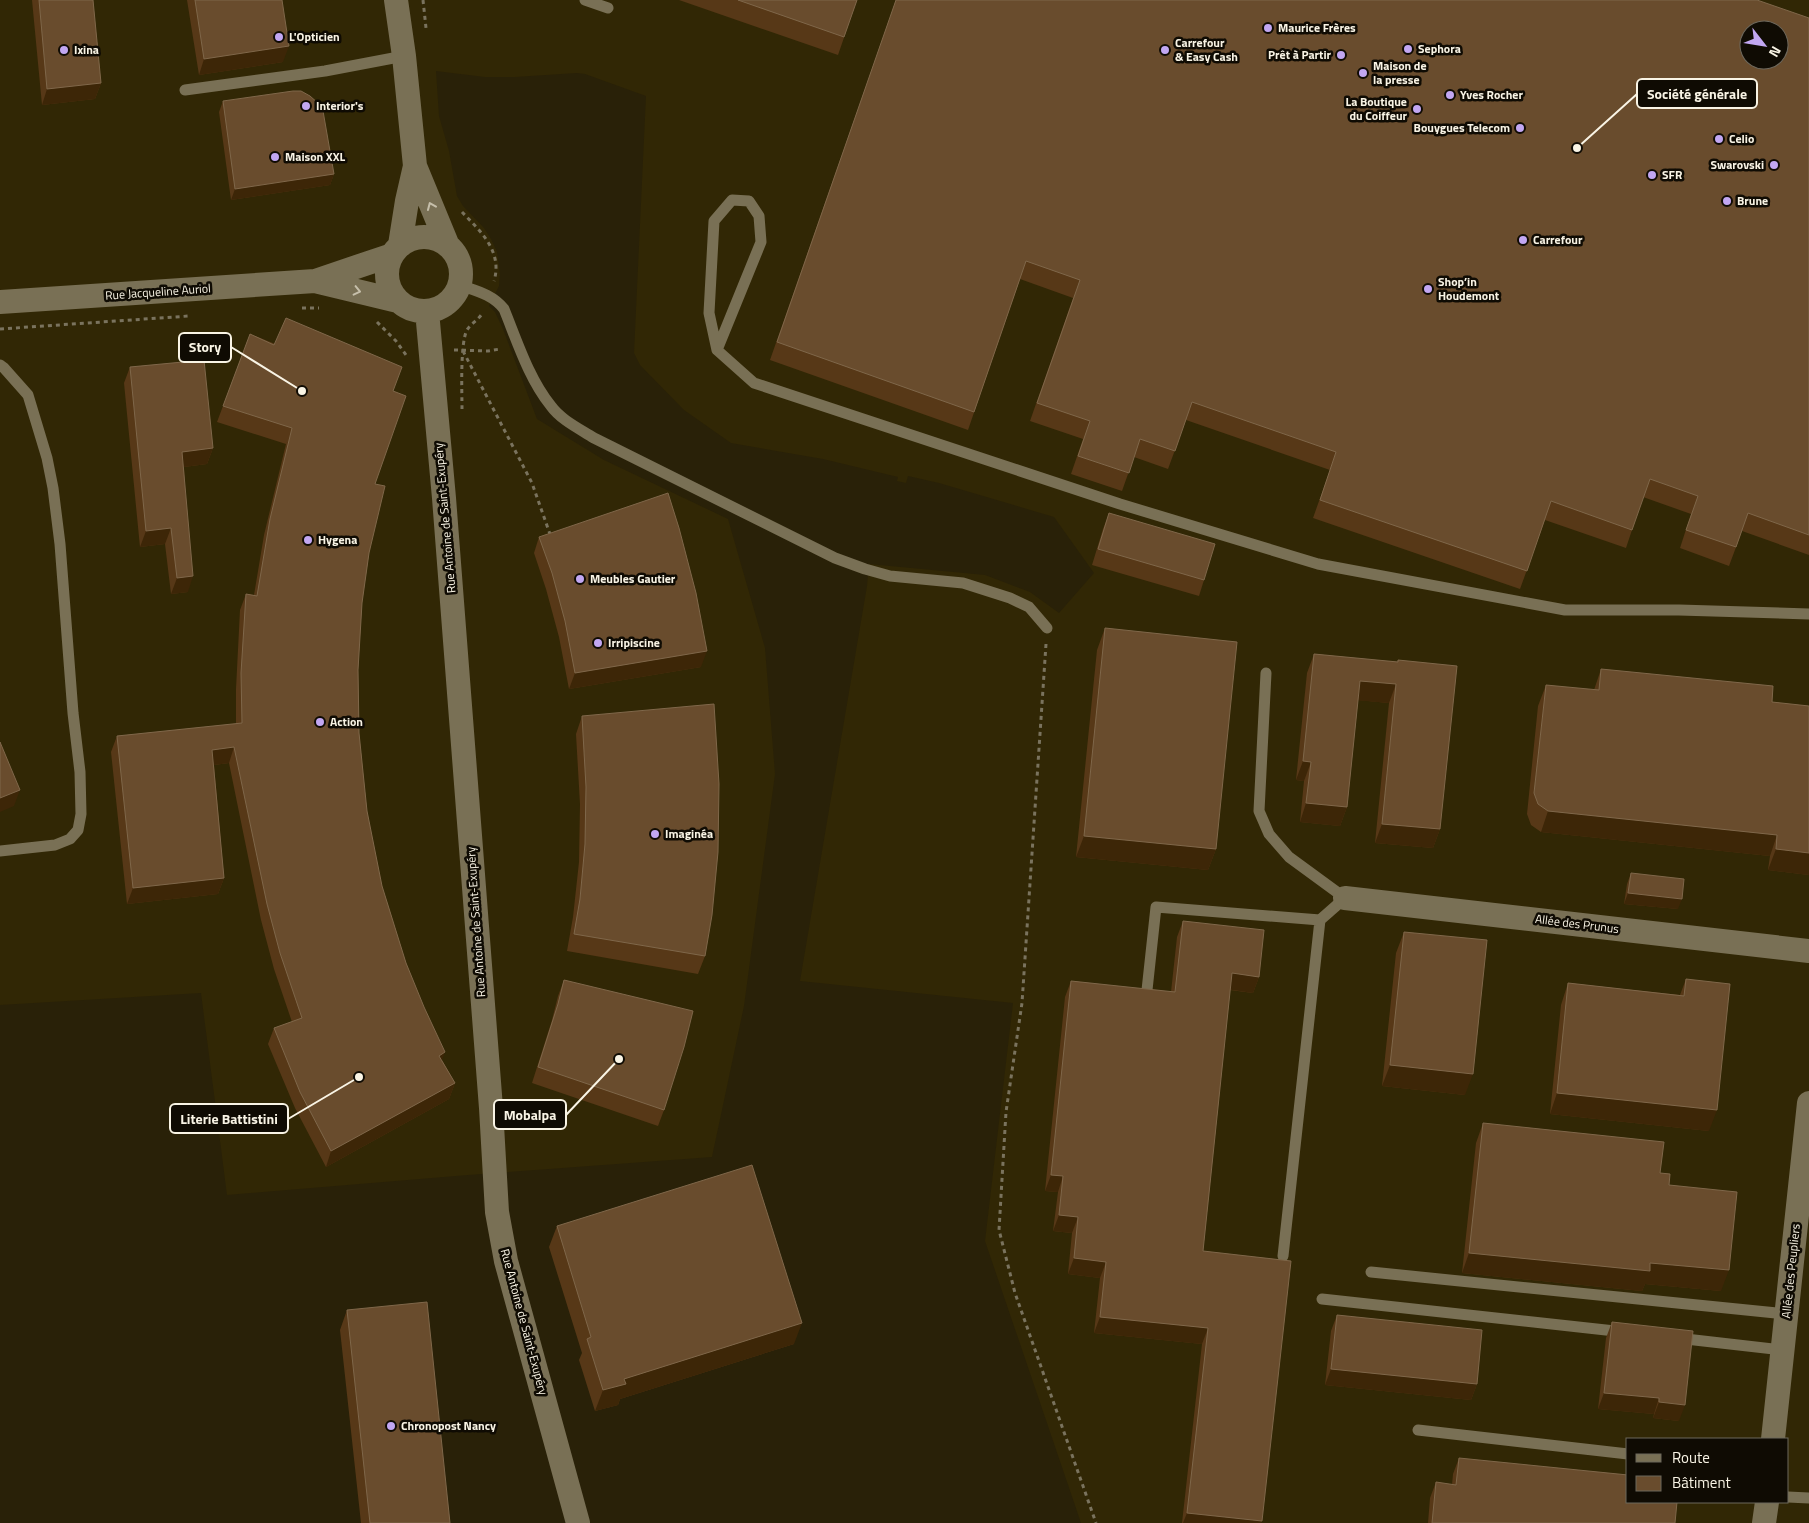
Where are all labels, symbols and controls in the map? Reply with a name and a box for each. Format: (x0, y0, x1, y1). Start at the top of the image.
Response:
place label: Maurice Frères (1278, 18, 1356, 37)
north arrow (1739, 20, 1789, 70)
marker: Maurice Frères (1262, 22, 1274, 34)
place label: L'Opticien (289, 27, 340, 46)
marker: L'Opticien (273, 31, 285, 43)
place label: Carrefour & Easy Cash (1175, 33, 1238, 66)
place label: Sephora (1418, 39, 1461, 58)
place label: Ixina (74, 40, 99, 59)
text: N (1764, 42, 1787, 62)
marker: Sephora (1402, 43, 1414, 55)
marker: Ixina (58, 44, 70, 56)
marker: Carrefour & Easy Cash (1159, 44, 1171, 56)
place label: Prêt à Partir (1268, 45, 1332, 64)
marker: Prêt à Partir (1335, 49, 1347, 61)
place label: Maison de la presse (1373, 56, 1427, 89)
marker: Maison de la presse (1357, 67, 1369, 79)
callout: Société générale (1637, 79, 1757, 108)
text: Société générale (1647, 83, 1747, 104)
place label: Yves Rocher (1460, 85, 1523, 104)
marker: Yves Rocher (1444, 89, 1456, 101)
place label: La Boutique du Coiffeur (1345, 92, 1408, 125)
place label: Interior's (316, 96, 364, 115)
marker: Interior's (300, 100, 312, 112)
marker: La Boutique du Coiffeur (1411, 103, 1423, 115)
place label: Bouygues Telecom (1414, 118, 1510, 137)
marker: Bouygues Telecom (1514, 122, 1526, 134)
place label: Celio (1729, 129, 1754, 148)
marker: Celio (1713, 133, 1725, 145)
place label: Maison XXL (285, 147, 346, 166)
marker: Maison XXL (269, 151, 281, 163)
place label: Swarovski (1711, 155, 1764, 174)
marker: Swarovski (1768, 159, 1780, 171)
place label: SFR (1662, 165, 1682, 184)
marker: SFR (1646, 169, 1658, 181)
place label: Brune (1737, 191, 1768, 210)
marker: Brune (1721, 195, 1733, 207)
one-way arrow (427, 202, 438, 211)
place label: Carrefour (1533, 230, 1583, 249)
marker: Carrefour (1517, 234, 1529, 246)
place label: Shop’in Houdemont (1438, 272, 1500, 305)
street label: Rue Jacqueline Auriol (105, 278, 211, 305)
marker: Shop’in Houdemont (1422, 283, 1434, 295)
one-way arrow (352, 285, 361, 296)
callout: Story (179, 333, 231, 362)
text: Story (189, 336, 221, 357)
street label: Rue Antoine de Saint-Exupéry (428, 442, 461, 594)
place label: Hygena (318, 530, 357, 549)
marker: Hygena (302, 534, 314, 546)
place label: Meubles Gautier (590, 569, 676, 588)
marker: Meubles Gautier (574, 573, 586, 585)
place label: Irripiscine (608, 633, 660, 652)
marker: Irripiscine (592, 637, 604, 649)
place label: Action (330, 712, 363, 731)
marker: Action (314, 716, 326, 728)
place label: Imaginéa (665, 824, 713, 843)
marker: Imaginéa (649, 828, 661, 840)
street label: Rue Antoine de Saint-Exupéry (461, 846, 490, 998)
street label: Allée des Prunus (1534, 909, 1620, 938)
callout: Mobalpa (494, 1100, 566, 1129)
callout: Literie Battistini (170, 1104, 288, 1133)
text: Mobalpa (504, 1104, 556, 1125)
text: Literie Battistini (180, 1108, 278, 1129)
street label: Allée des Peupliers (1776, 1222, 1805, 1319)
street label: Rue Antoine de Saint-Exupéry (496, 1247, 553, 1397)
place label: Chronopost Nancy (401, 1416, 496, 1435)
marker: Chronopost Nancy (385, 1420, 397, 1432)
legend (1626, 1438, 1789, 1503)
text: Route (1672, 1446, 1710, 1469)
text: Bâtiment (1672, 1471, 1731, 1494)

